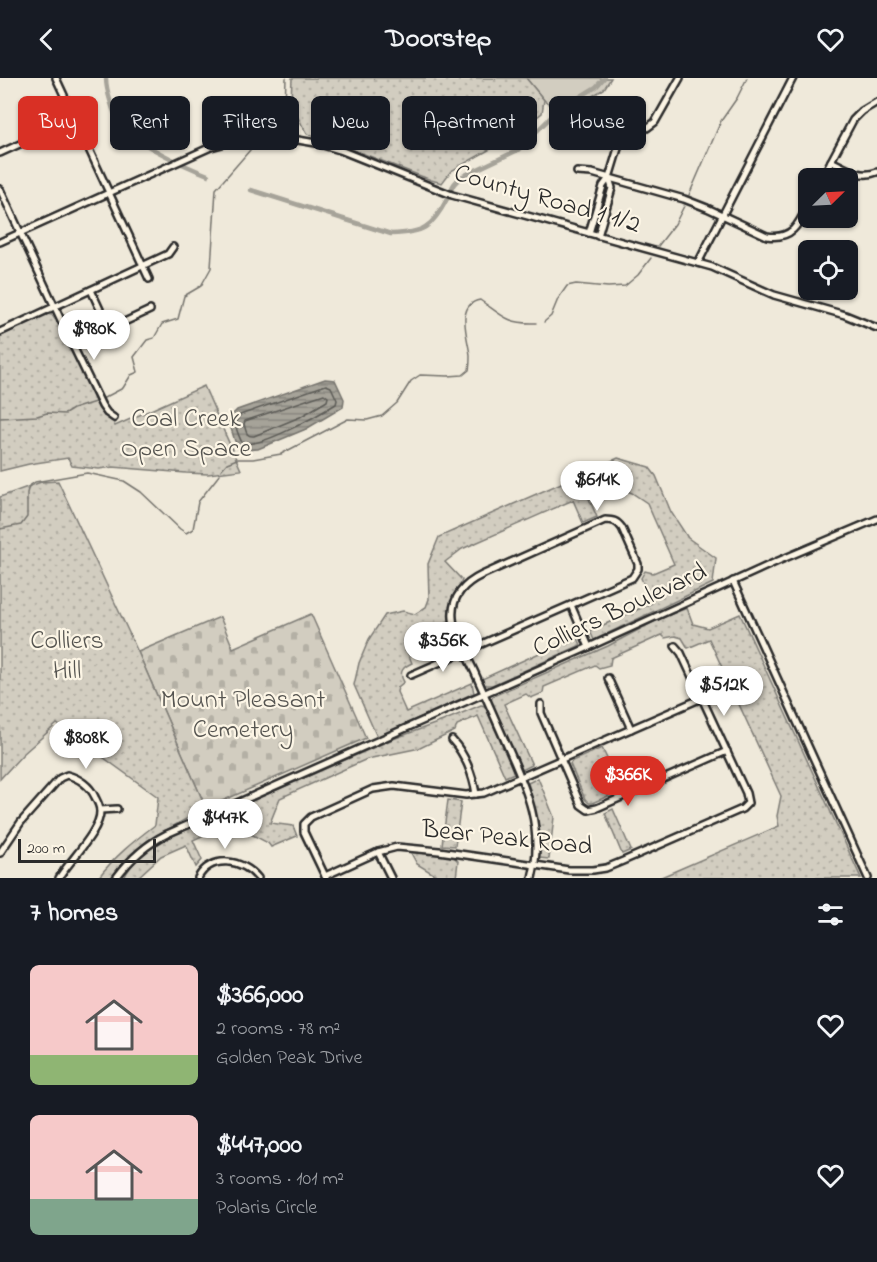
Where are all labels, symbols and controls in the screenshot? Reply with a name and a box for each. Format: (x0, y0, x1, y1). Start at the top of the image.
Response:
text: Doorstep (386, 20, 491, 59)
icon: back (30, 23, 63, 56)
icon: heart (814, 23, 847, 56)
chip: Buy (18, 96, 98, 150)
chip: Rent (110, 96, 190, 150)
chip: Filters (202, 96, 299, 150)
chip: New (311, 96, 390, 150)
chip: Apartment (402, 96, 537, 150)
chip: House (549, 96, 646, 150)
street label: County Road 1 1/2 (449, 155, 645, 245)
north arrow (798, 168, 858, 228)
map controls (798, 168, 858, 300)
button: locate (798, 240, 858, 300)
pin: $980K (52, 310, 136, 361)
text: $980K (72, 315, 116, 344)
park label: Coal Creek Open Space (121, 401, 251, 469)
pin: $614K (555, 461, 639, 512)
text: $614K (574, 466, 620, 495)
street label: Colliers Boulevard (527, 554, 714, 668)
pin: $356K (401, 622, 485, 673)
park label: Colliers Hill (30, 623, 104, 691)
text: $356K (418, 627, 468, 656)
pin: $512K (682, 666, 766, 717)
text: $512K (699, 671, 749, 700)
park label: Mount Pleasant Cemetery (161, 682, 326, 750)
pin: $808K (44, 719, 128, 770)
text: $808K (63, 724, 109, 753)
pin: $366K (586, 756, 670, 807)
text: $366K (604, 761, 652, 790)
pin: $447K (183, 799, 267, 850)
text: $447K (202, 804, 248, 833)
street label: Bear Peak Road (419, 811, 595, 867)
scale bar (18, 836, 156, 864)
text: 200 m (27, 837, 65, 861)
text: 7 homes (30, 895, 118, 933)
icon: filters (814, 898, 847, 931)
text: $366,000 (216, 977, 304, 1015)
icon: home (78, 989, 150, 1061)
icon: heart (814, 1009, 847, 1042)
text: 2 rooms · 78 m² (216, 1015, 340, 1044)
text: Golden Peak Drive (216, 1044, 362, 1073)
text: $447,000 (216, 1127, 302, 1165)
icon: home (78, 1139, 150, 1211)
icon: heart (814, 1159, 847, 1192)
text: 3 rooms · 101 m² (216, 1165, 344, 1194)
text: Polaris Circle (216, 1194, 317, 1223)

